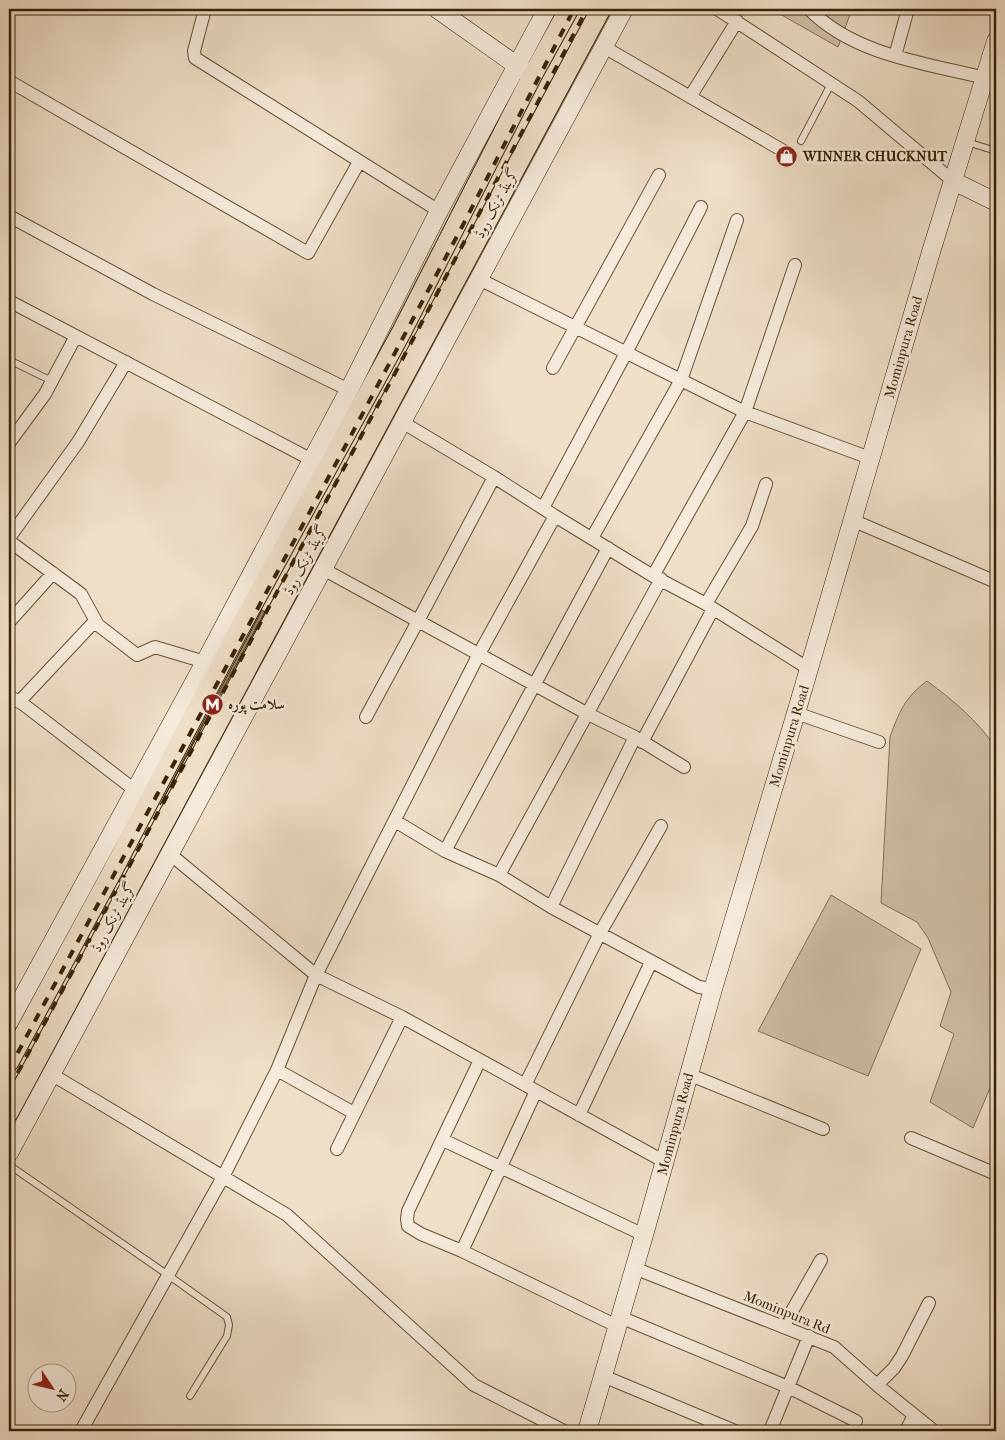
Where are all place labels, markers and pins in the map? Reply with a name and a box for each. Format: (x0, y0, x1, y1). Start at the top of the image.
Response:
shop icon: WINNER CHUCKNUT (775, 144, 799, 168)
place label: WINNER CHUCKNUT (802, 148, 947, 165)
metro station icon: سلامت پورہ (200, 692, 224, 716)
place label: سلامت پورہ (228, 696, 285, 715)

